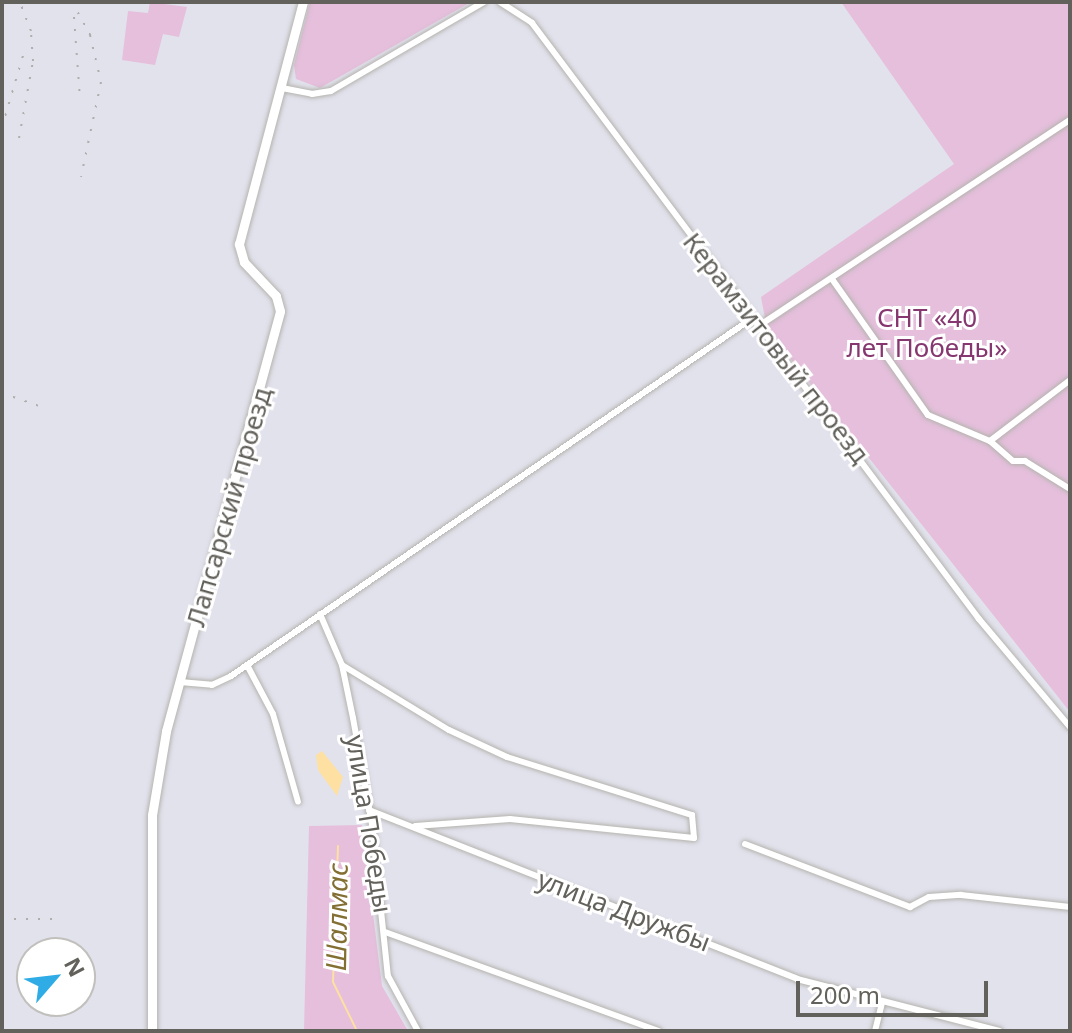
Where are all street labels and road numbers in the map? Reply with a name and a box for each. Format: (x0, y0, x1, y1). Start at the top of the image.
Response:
street label: Керамзитовый проезд (676, 227, 876, 469)
street label: Лапсарский проезд (180, 384, 278, 630)
street label: улица Победы (340, 733, 398, 915)
street label: улица Дружбы (533, 864, 715, 958)

